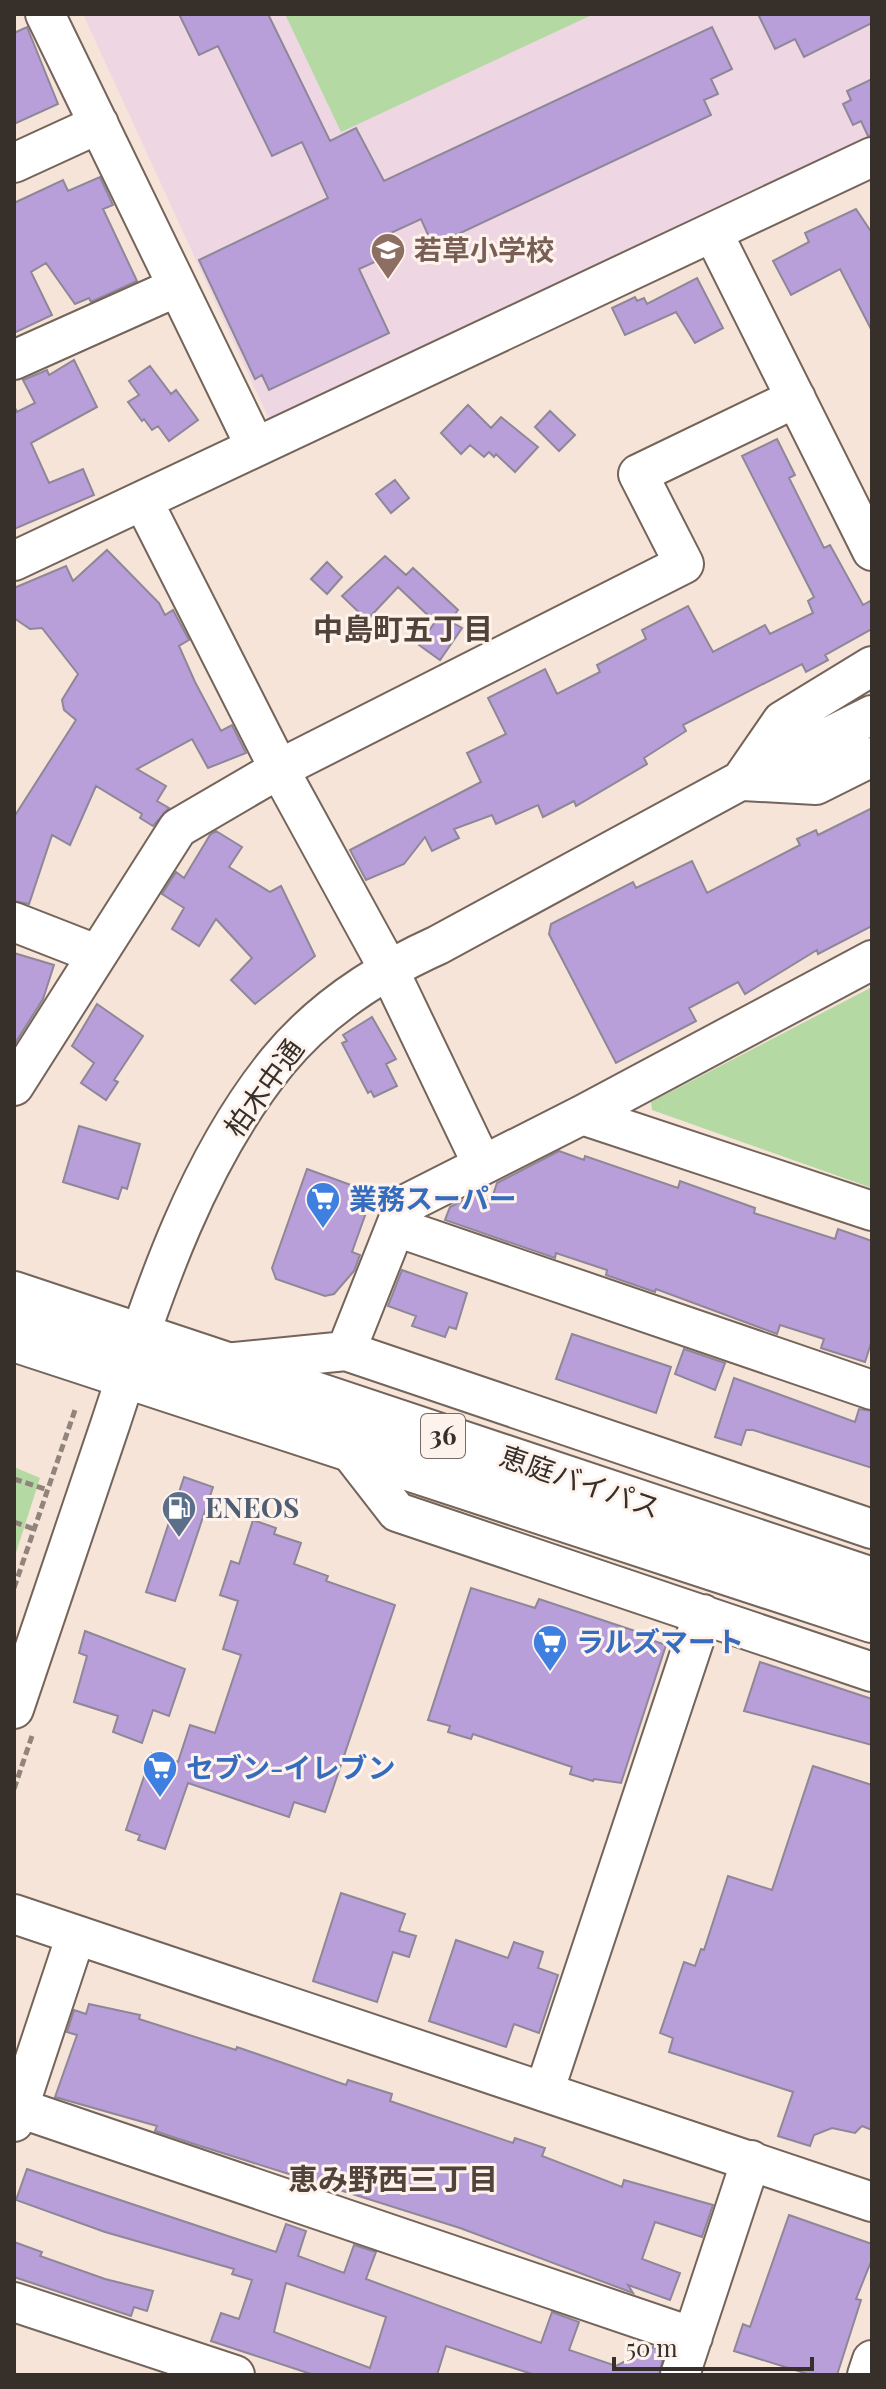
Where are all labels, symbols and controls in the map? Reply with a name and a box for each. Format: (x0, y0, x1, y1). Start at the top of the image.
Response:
place label: 若草小学校 (414, 230, 554, 267)
school or university icon: 若草小学校 (369, 231, 407, 281)
district label: 中島町五丁目 (313, 608, 493, 648)
street label: 柏木中通 (215, 1031, 311, 1143)
place label: 業務スーパー (349, 1179, 517, 1216)
supermarket icon: 業務スーパー (304, 1180, 342, 1230)
road number: 36 (421, 1414, 465, 1458)
street label: 恵庭バイパス (495, 1436, 666, 1525)
place label: ENEOS (205, 1488, 299, 1525)
fuel station icon: ENEOS (160, 1489, 198, 1539)
place label: ラルズマート (576, 1622, 744, 1659)
supermarket icon: ラルズマート (531, 1623, 569, 1673)
place label: セブン-イレブン (186, 1748, 395, 1785)
supermarket icon: セブン-イレブン (141, 1749, 179, 1799)
district label: 恵み野西三丁目 (288, 2158, 498, 2198)
scale bar (614, 2321, 812, 2371)
text: 50 m (626, 2331, 678, 2363)

